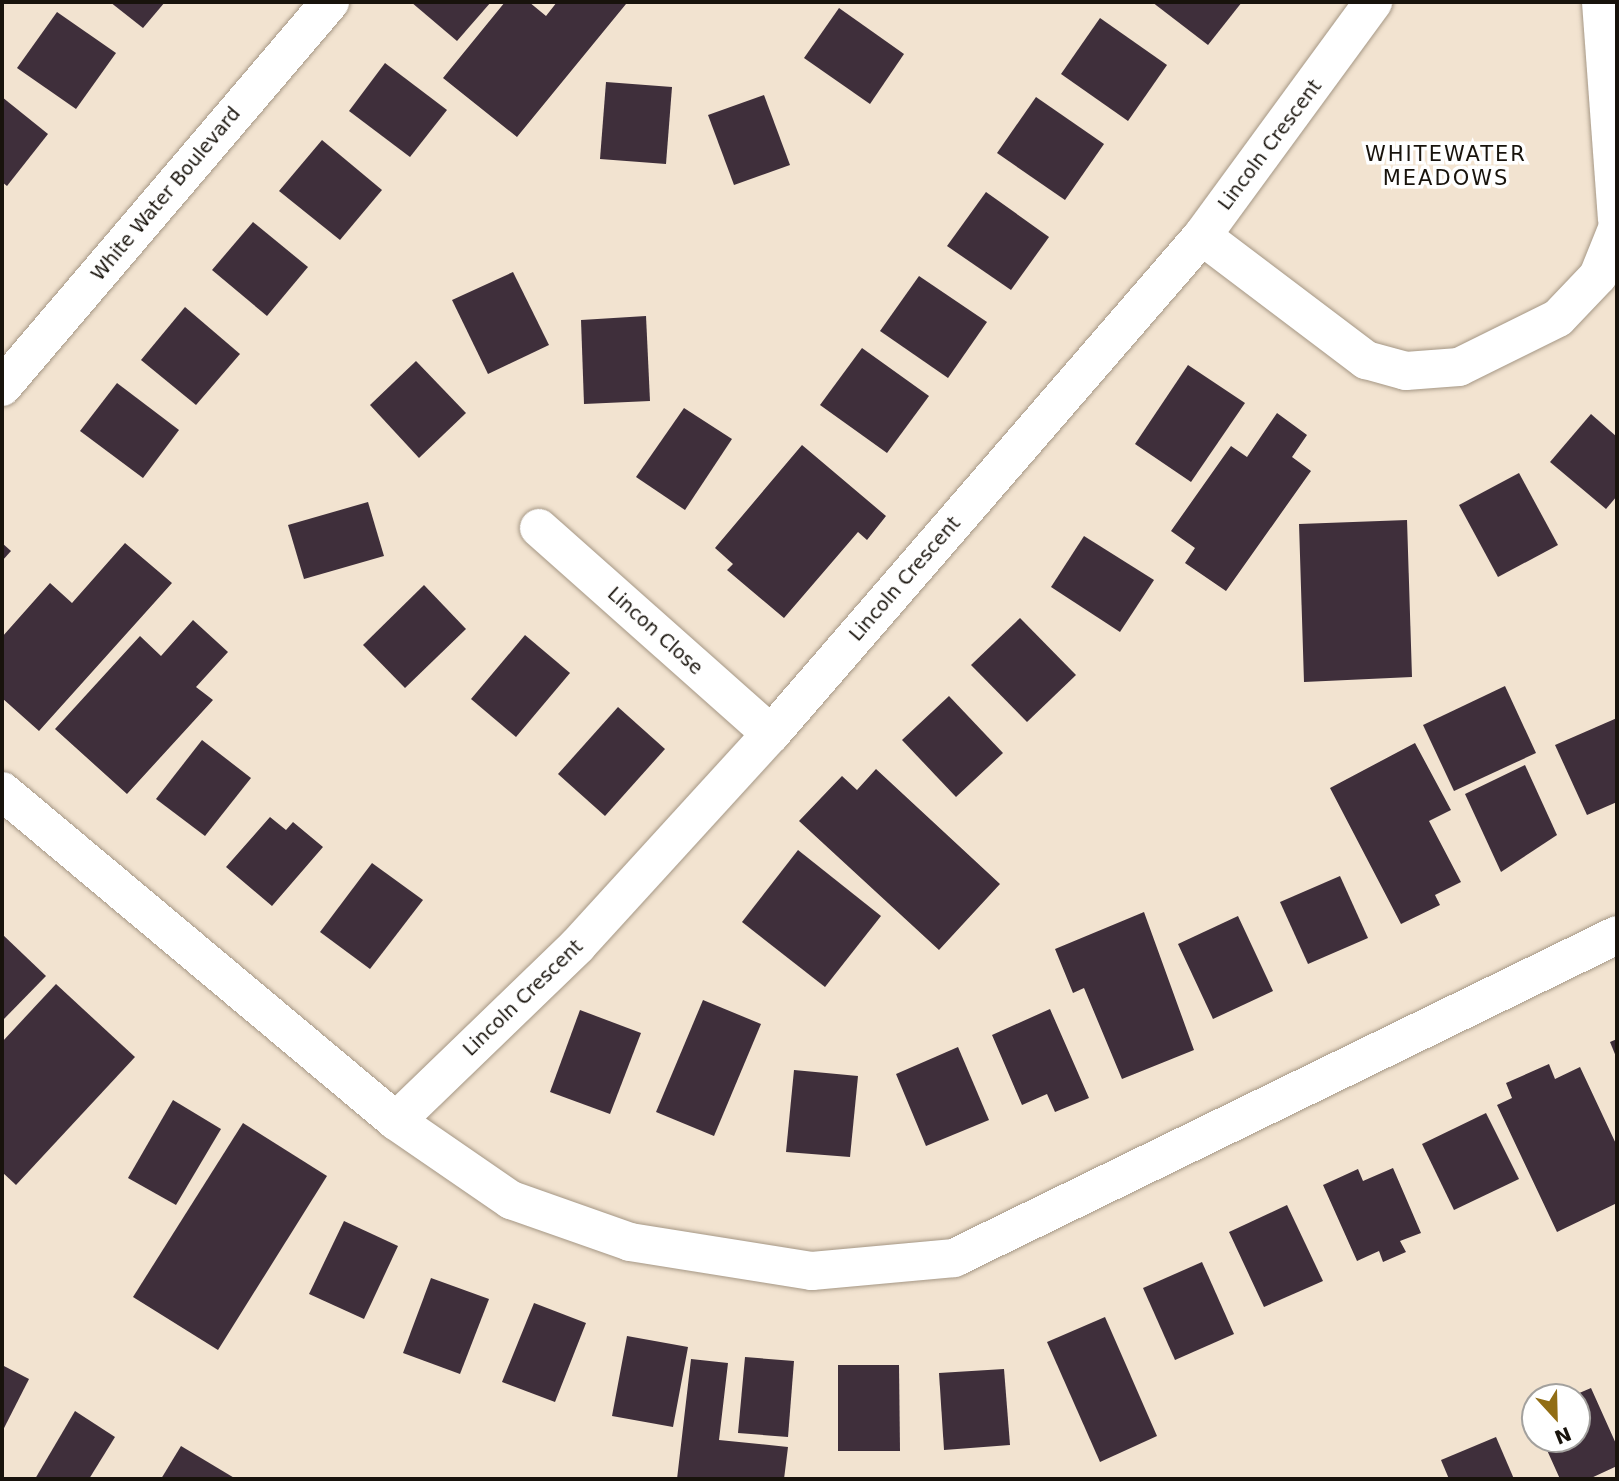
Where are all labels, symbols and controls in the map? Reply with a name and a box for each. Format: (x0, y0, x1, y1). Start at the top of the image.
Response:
street label: Lincoln Crescent (1214, 75, 1326, 215)
street label: White Water Boulevard (87, 103, 245, 285)
district label: WHITEWATER MEADOWS (1366, 141, 1526, 191)
street label: Lincoln Crescent (845, 512, 965, 646)
street label: Lincon Close (603, 582, 707, 680)
street label: Lincoln Crescent (459, 935, 587, 1061)
north arrow (1521, 1383, 1591, 1453)
text: N (1552, 1422, 1575, 1449)

